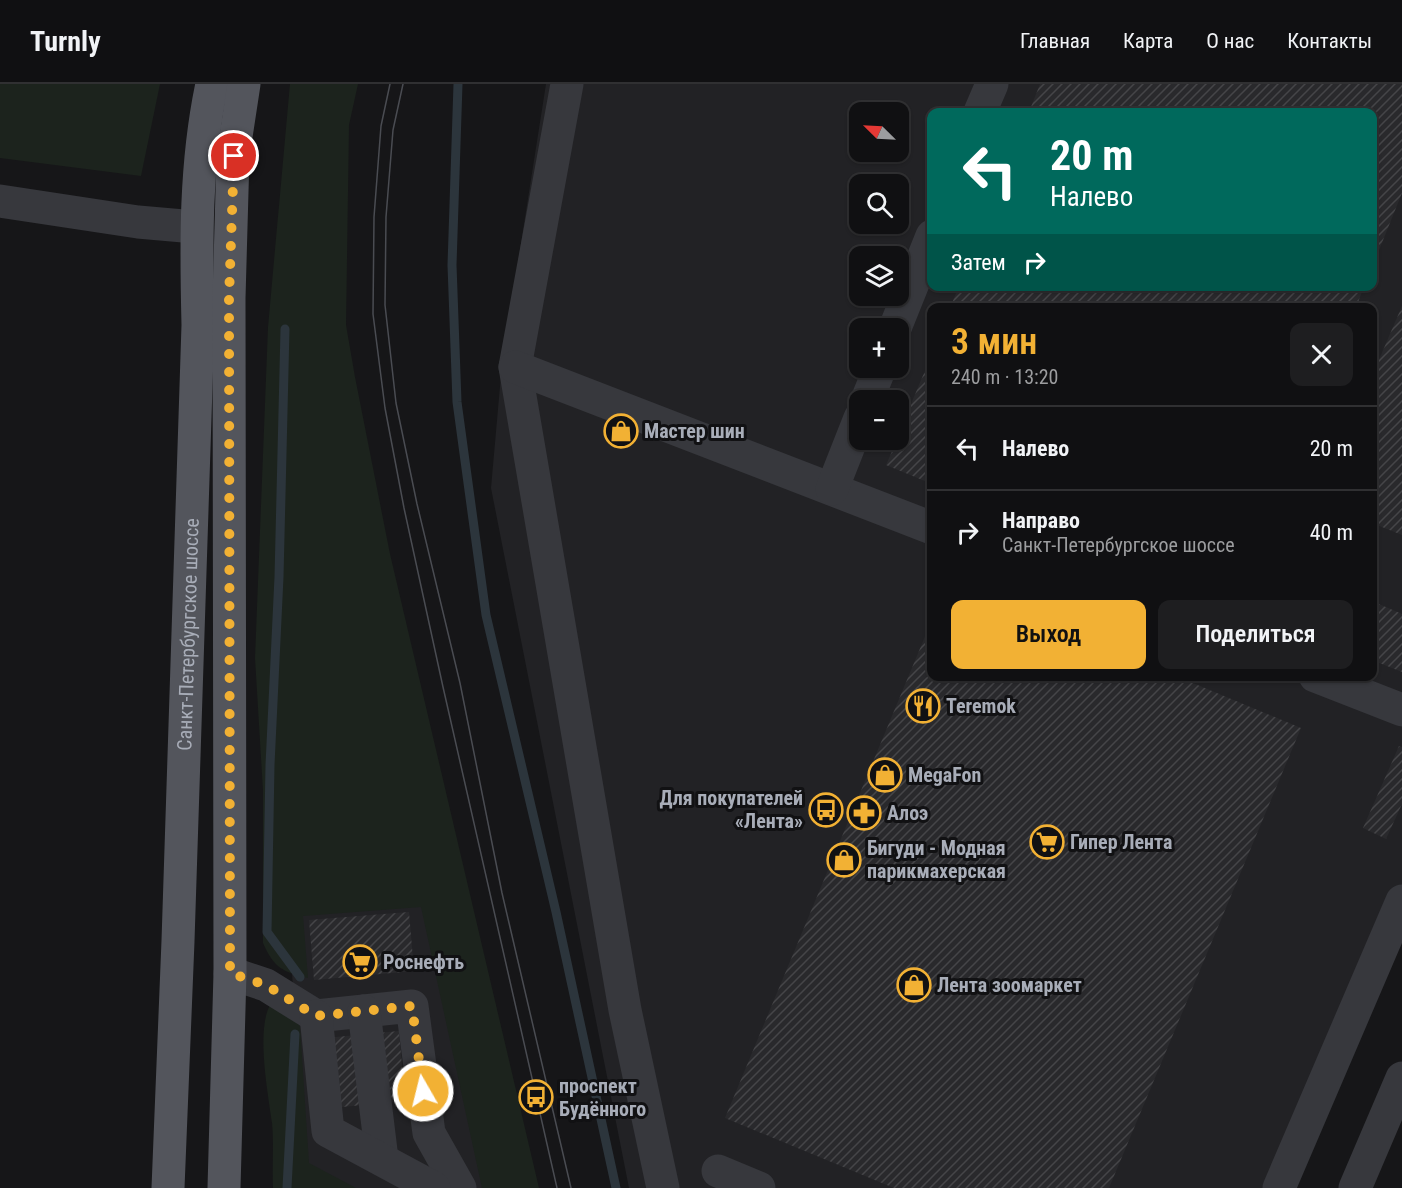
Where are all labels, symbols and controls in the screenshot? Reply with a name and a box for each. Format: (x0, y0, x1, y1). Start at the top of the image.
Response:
text: Turnly (30, 25, 101, 58)
text: Главная (1020, 29, 1090, 53)
text: Карта (1123, 29, 1173, 53)
text: О нас (1206, 29, 1254, 53)
text: Контакты (1287, 29, 1372, 53)
north arrow (849, 102, 909, 162)
map controls (849, 102, 909, 450)
pin (208, 130, 259, 181)
text: 20 m (1050, 131, 1133, 180)
icon: left (951, 132, 1029, 210)
icon: arrive (217, 139, 250, 172)
button: search (849, 174, 909, 234)
text: Налево (1050, 181, 1133, 213)
button: layers (849, 246, 909, 306)
icon: right (1018, 246, 1051, 279)
text: Затем (951, 250, 1006, 275)
button: + (849, 318, 909, 378)
text: 3 мин (951, 321, 1037, 363)
button: close (1290, 323, 1353, 386)
text: 240 m · 13:20 (951, 365, 1058, 389)
button: − (849, 390, 909, 450)
shop icon: Мастер шин (603, 413, 639, 449)
place label: Мастер шин (644, 419, 745, 443)
icon: left (951, 432, 984, 465)
text: Налево (1002, 436, 1069, 461)
text: 20 m (1310, 436, 1353, 461)
text: Направо (1002, 508, 1080, 533)
icon: right (951, 516, 984, 549)
street label: Санкт-Петербургское шоссе (172, 518, 204, 751)
text: 40 m (1310, 520, 1353, 545)
text: Санкт-Петербургское шоссе (1002, 533, 1235, 557)
button: Выход (951, 600, 1146, 669)
button: Поделиться (1158, 600, 1353, 669)
restaurant icon: Teremok (905, 688, 941, 724)
place label: Teremok (946, 694, 1016, 718)
shop icon: MegaFon (867, 757, 903, 793)
place label: MegaFon (908, 763, 981, 787)
place label: Для покупателей «Лента» (659, 786, 803, 833)
bus stop icon: Для покупателей «Лента» (808, 792, 844, 828)
pharmacy icon: Алоэ (846, 795, 882, 831)
place label: Алоэ (887, 801, 928, 825)
supermarket icon: Гипер Лента (1029, 824, 1065, 860)
place label: Гипер Лента (1070, 830, 1172, 854)
place label: Бигуди - Модная парикмахерская (867, 836, 1006, 883)
shop icon: Бигуди - Модная парикмахерская (826, 842, 862, 878)
supermarket icon: Роснефть (342, 944, 378, 980)
place label: Роснефть (383, 950, 464, 974)
shop icon: Лента зоомаркет (896, 967, 932, 1003)
place label: Лента зоомаркет (937, 973, 1082, 997)
position arrow (391, 1059, 455, 1123)
place label: проспект Будённого (559, 1074, 646, 1121)
bus stop icon: проспект Будённого (518, 1079, 554, 1115)

